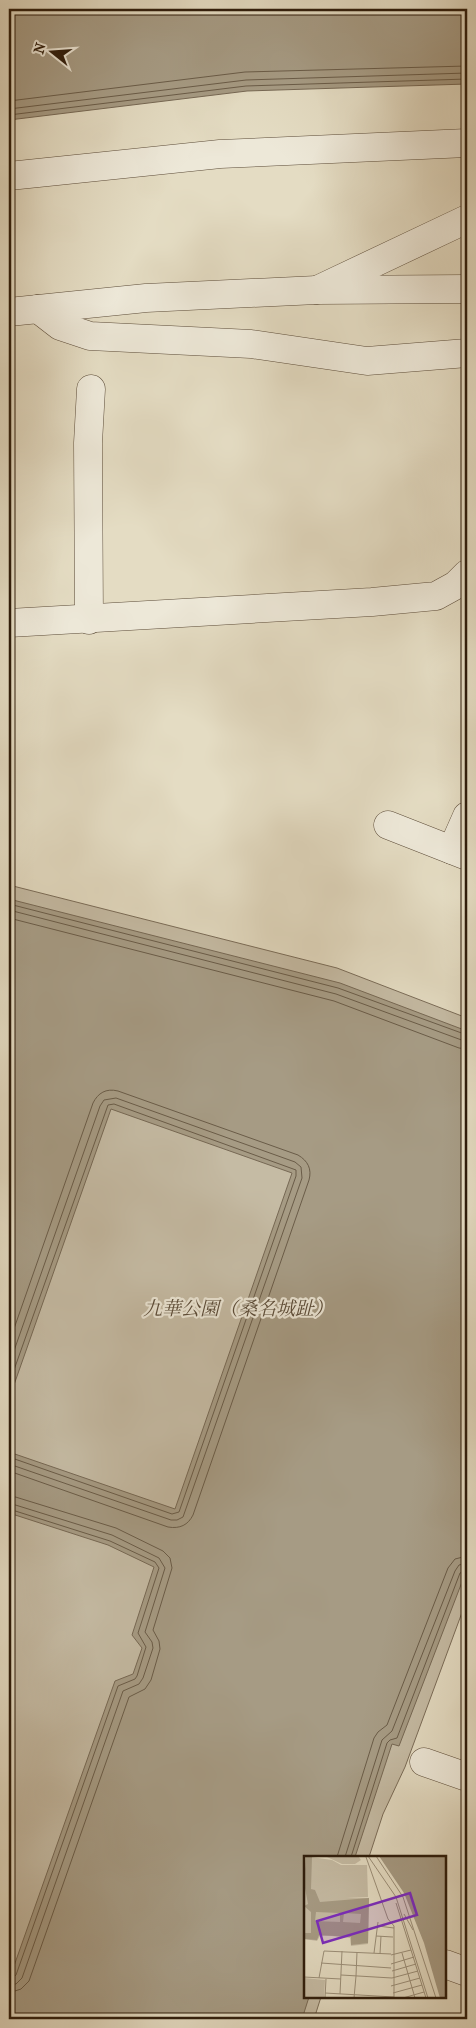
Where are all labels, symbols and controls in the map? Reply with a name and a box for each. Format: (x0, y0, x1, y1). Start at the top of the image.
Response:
north arrow (28, 28, 78, 78)
text: N (30, 40, 50, 56)
park label: 九華公園（桑名城趾） (143, 1298, 333, 1320)
inset map (304, 1856, 446, 1998)

